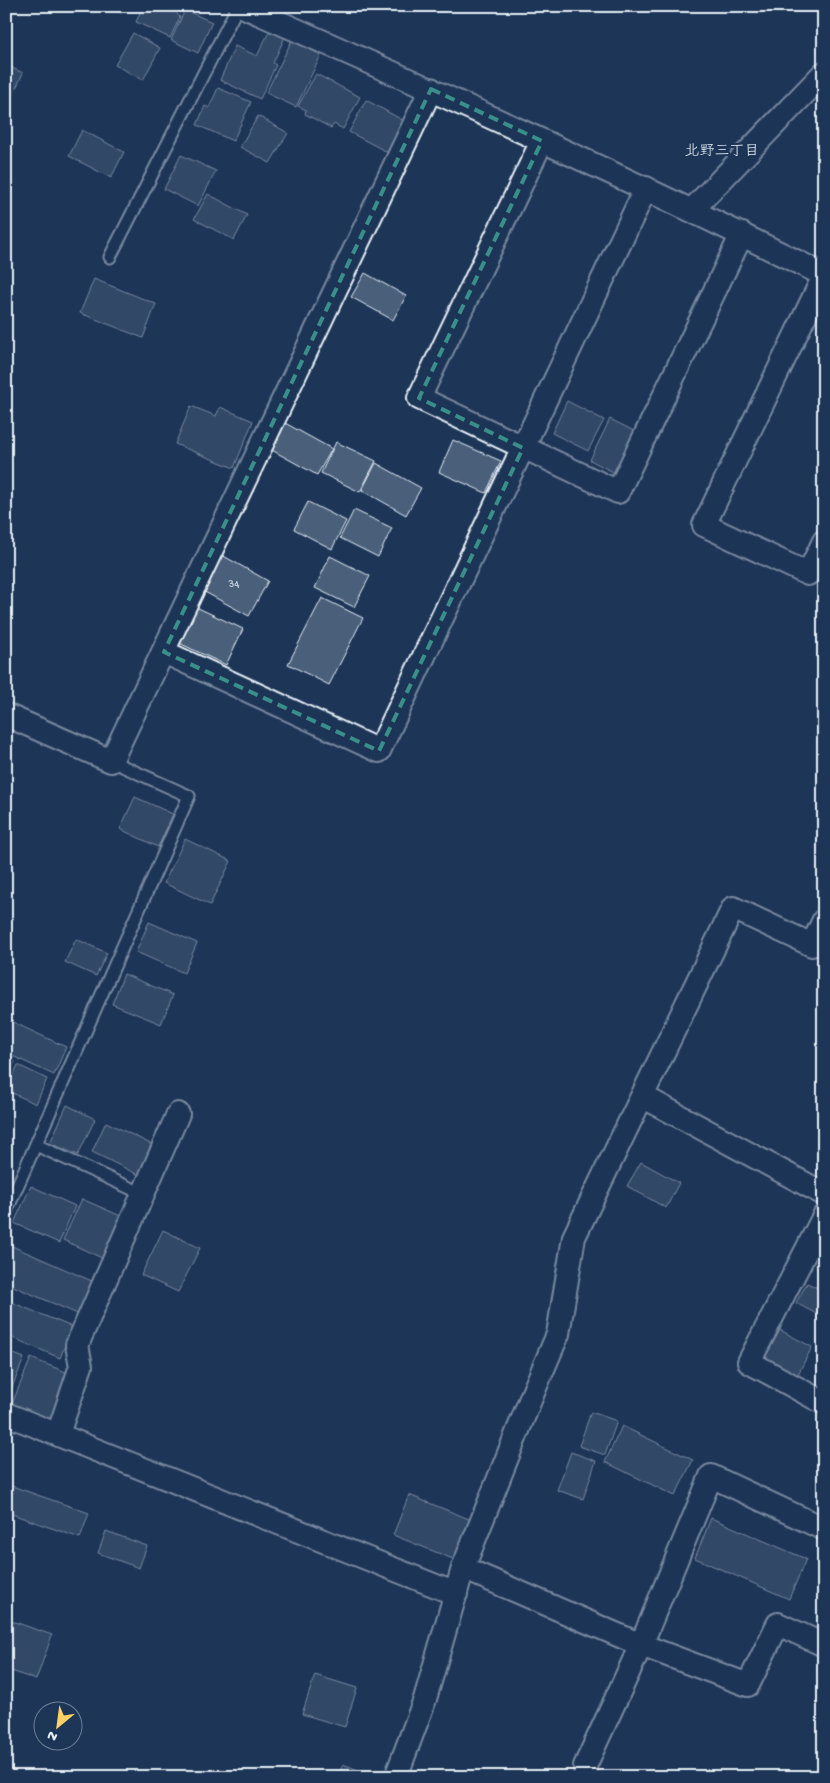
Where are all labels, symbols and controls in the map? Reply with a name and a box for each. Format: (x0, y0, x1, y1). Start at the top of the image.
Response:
district label: 北野三丁目 (684, 143, 760, 161)
house number: 34 (228, 579, 240, 591)
north arrow (32, 1700, 82, 1750)
text: N (45, 1726, 61, 1745)

